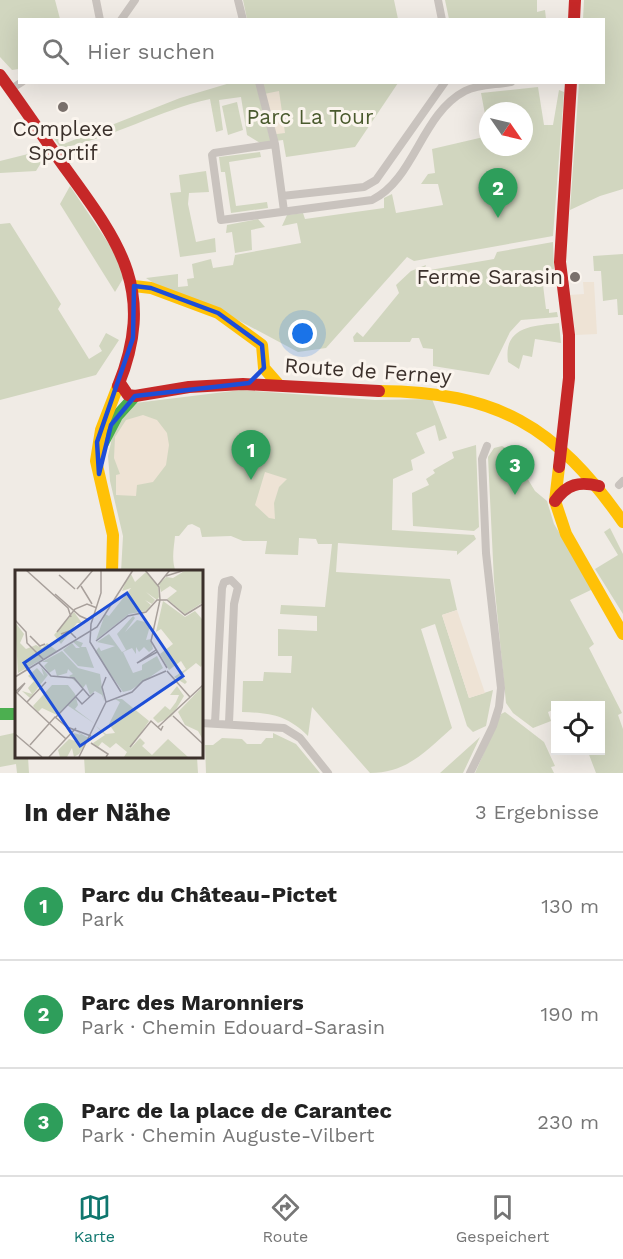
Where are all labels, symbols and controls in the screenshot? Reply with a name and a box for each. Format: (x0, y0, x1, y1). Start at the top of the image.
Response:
search box (18, 18, 605, 84)
icon: search (39, 35, 72, 68)
text: Hier suchen (87, 39, 215, 64)
marker: Complexe Sportif (56, 100, 70, 114)
north arrow (479, 102, 533, 156)
park label: Parc La Tour (247, 104, 374, 129)
place label: Complexe Sportif (12, 116, 114, 165)
pin: 2 (478, 168, 518, 218)
place label: Ferme Sarasin (416, 264, 563, 289)
marker: Ferme Sarasin (568, 270, 582, 284)
your location (288, 319, 317, 348)
street label: Route de Ferney (284, 352, 453, 389)
pin: 1 (232, 430, 270, 480)
pin: 3 (496, 446, 534, 495)
inset map (15, 570, 202, 758)
map controls (551, 701, 605, 755)
button: locate (551, 701, 605, 755)
text: In der Nähe (24, 797, 171, 827)
text: 3 Ergebnisse (475, 800, 599, 824)
text: Parc du Château-Pictet (81, 882, 337, 907)
text: 1 (39, 894, 48, 918)
text: 130 m (541, 894, 599, 918)
text: Park (81, 907, 124, 931)
text: Parc des Maronniers (81, 990, 304, 1015)
text: 2 (38, 1002, 49, 1026)
text: 190 m (541, 1002, 599, 1026)
text: Park · Chemin Edouard-Sarasin (81, 1015, 385, 1039)
text: Parc de la place de Carantec (81, 1098, 392, 1123)
text: 3 (38, 1110, 49, 1134)
text: 230 m (537, 1110, 599, 1134)
text: Park · Chemin Auguste-Vilbert (81, 1123, 375, 1147)
tab: Karte (74, 1191, 115, 1246)
tab: Route (262, 1191, 308, 1246)
tab: Gespeichert (456, 1191, 549, 1246)

